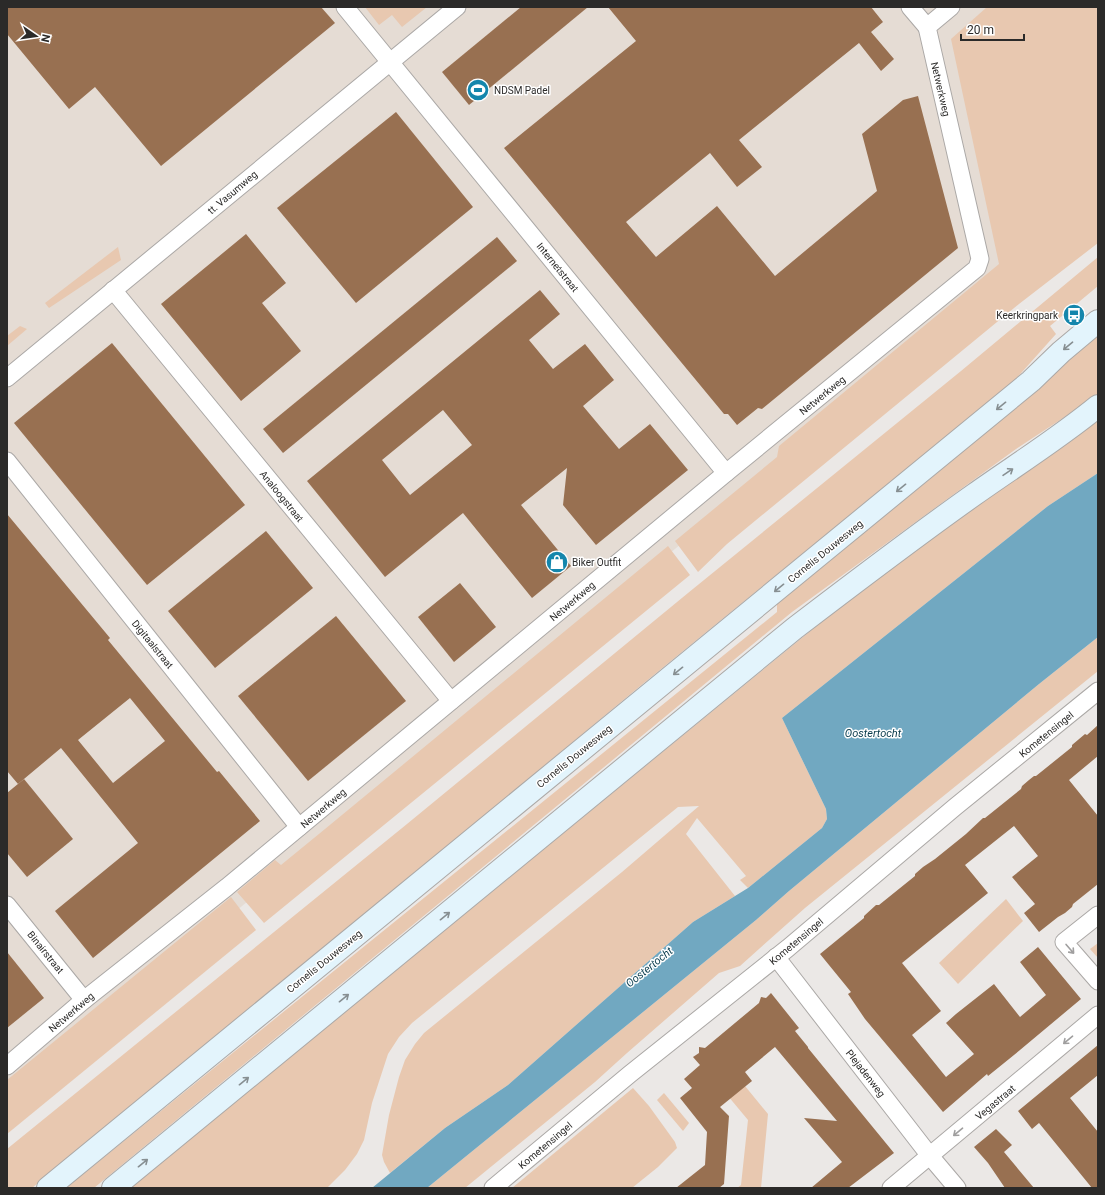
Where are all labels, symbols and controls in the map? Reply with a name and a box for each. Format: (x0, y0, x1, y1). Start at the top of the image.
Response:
north arrow (16, 16, 56, 56)
scale bar (961, 16, 1024, 42)
text: 20 m (967, 23, 994, 37)
text: N (38, 33, 52, 44)
street label: Netwerkweg (929, 61, 952, 117)
sports icon: NDSM Padel (465, 77, 491, 103)
place label: NDSM Padel (494, 85, 550, 96)
street label: tt. Vasumweg (205, 169, 259, 216)
street label: Internetstraat (534, 241, 581, 294)
bus stop icon: Keerkringpark (1061, 302, 1087, 328)
place label: Keerkringpark (996, 310, 1059, 321)
one-way arrow (1063, 342, 1073, 351)
street label: Netwerkweg (797, 374, 847, 417)
one-way arrow (996, 401, 1007, 410)
one-way arrow (1002, 467, 1013, 476)
street label: Analoogstraat (258, 468, 306, 524)
one-way arrow (896, 484, 906, 493)
street label: Cornelis Douwesweg (786, 518, 865, 585)
shop icon: Biker Outfit (544, 549, 570, 575)
place label: Biker Outfit (572, 557, 621, 568)
street label: Netwerkweg (548, 579, 597, 623)
one-way arrow (773, 584, 784, 593)
street label: Digitaalstraat (130, 618, 176, 671)
one-way arrow (673, 666, 684, 675)
street label: Kometensingel (1017, 709, 1076, 760)
street label: Cornelis Douwesweg (535, 723, 614, 790)
water label: Oostertocht (845, 727, 902, 740)
street label: Netwerkweg (299, 786, 348, 830)
one-way arrow (439, 911, 450, 920)
street label: Kometensingel (767, 916, 825, 967)
street label: Cornelis Douwesweg (285, 928, 364, 995)
street label: Binairstraat (25, 929, 66, 976)
water label: Oostertocht (623, 944, 676, 990)
one-way arrow (1066, 944, 1075, 955)
street label: Netwerkweg (47, 990, 96, 1034)
one-way arrow (339, 994, 350, 1003)
one-way arrow (1063, 1035, 1074, 1044)
street label: Plejadenweg (844, 1048, 887, 1099)
one-way arrow (238, 1076, 249, 1085)
street label: Vegastraat (973, 1083, 1017, 1122)
street label: Kometensingel (516, 1120, 574, 1171)
one-way arrow (953, 1128, 963, 1137)
one-way arrow (138, 1159, 149, 1168)

